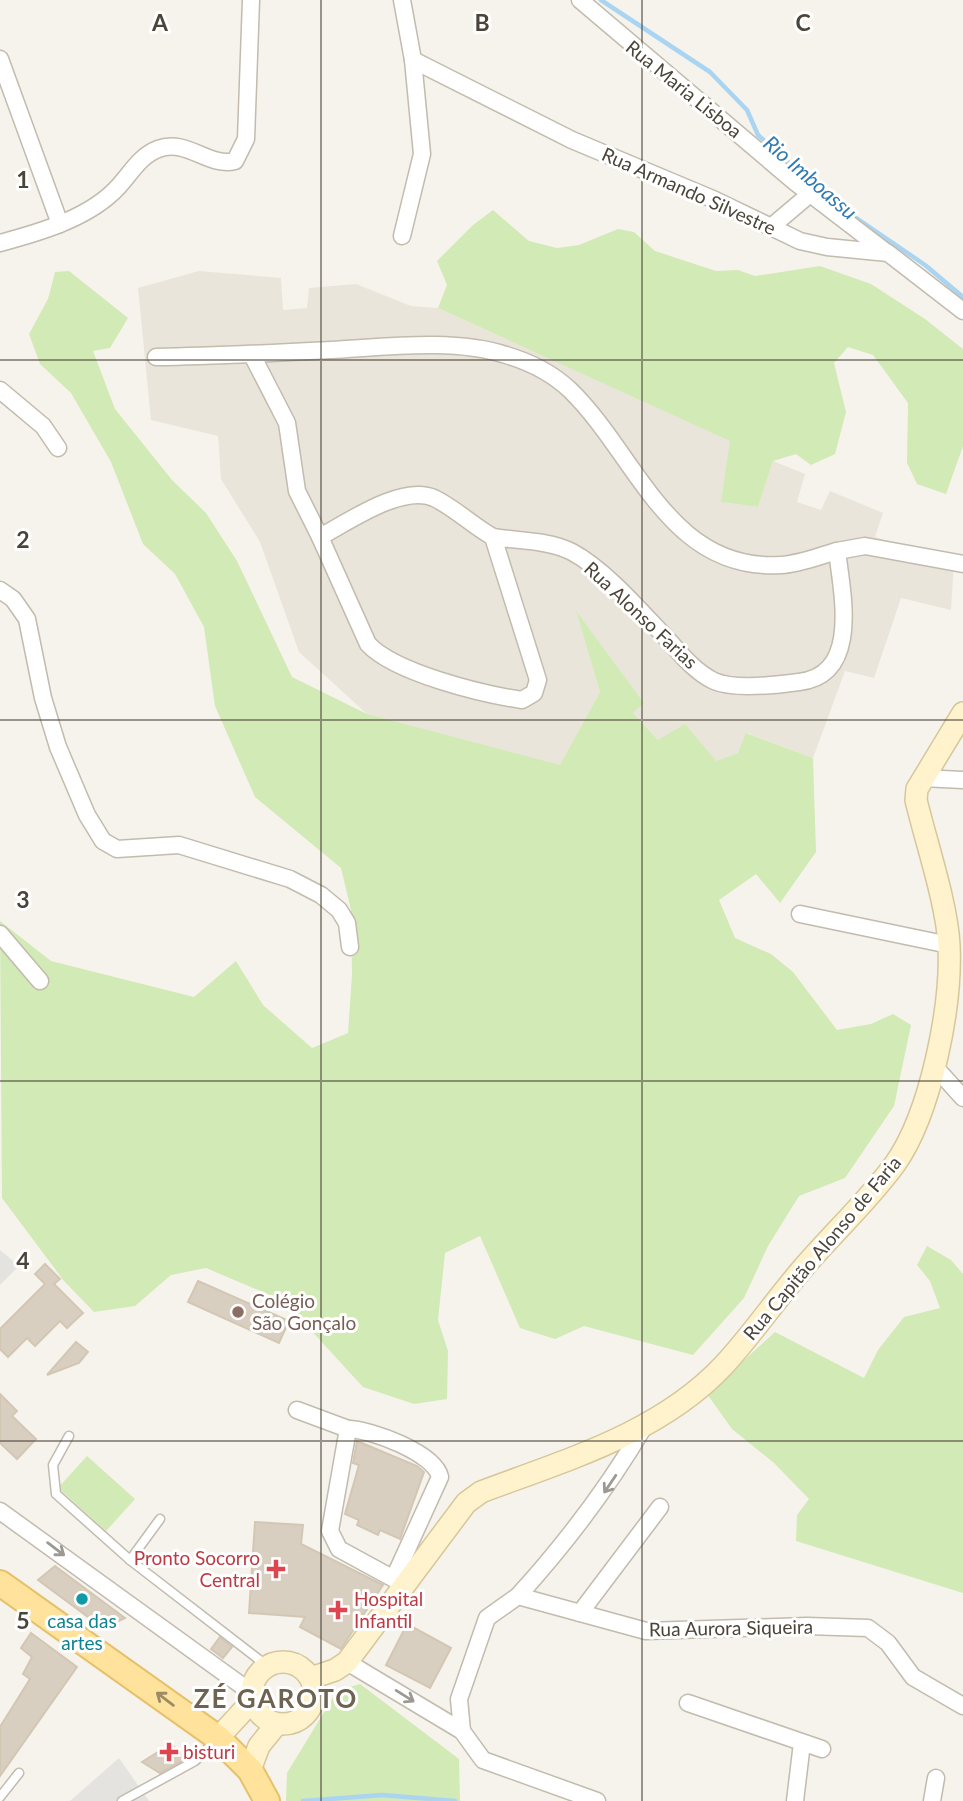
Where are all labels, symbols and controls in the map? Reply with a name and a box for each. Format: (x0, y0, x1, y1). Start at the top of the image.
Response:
text: A (151, 8, 169, 36)
text: B (474, 8, 490, 36)
text: C (795, 8, 811, 36)
street label: Rua Maria Lisboa (622, 35, 747, 142)
water label: Rio Imboassu (759, 130, 863, 224)
street label: Rua Armando Silvestre (599, 142, 780, 239)
text: 1 (16, 165, 30, 193)
text: 2 (16, 525, 30, 553)
street label: Rua Alonso Farias (580, 556, 703, 673)
text: 3 (16, 885, 30, 913)
street label: Rua Capitão Alonso de Faria (738, 1151, 905, 1344)
text: 4 (16, 1246, 30, 1274)
place label: Colégio São Gonçalo (252, 1289, 356, 1334)
marker: Colégio São Gonçalo (230, 1304, 246, 1320)
one-way arrow (602, 1474, 617, 1493)
one-way arrow (46, 1542, 65, 1557)
place label: Pronto Socorro Central (134, 1546, 260, 1591)
marker: Pronto Socorro Central (266, 1559, 286, 1579)
place label: Hospital Infantil (354, 1587, 423, 1632)
marker: casa das artes (74, 1591, 90, 1607)
marker: Hospital Infantil (328, 1600, 348, 1620)
text: 5 (16, 1606, 30, 1634)
place label: casa das artes (47, 1609, 117, 1654)
street label: Rua Aurora Siqueira (649, 1615, 813, 1640)
district label: ZÉ GAROTO (194, 1682, 358, 1714)
one-way arrow (395, 1689, 415, 1703)
one-way arrow (156, 1692, 175, 1707)
place label: bisturi (183, 1740, 235, 1763)
marker: bisturi (161, 1744, 177, 1760)

